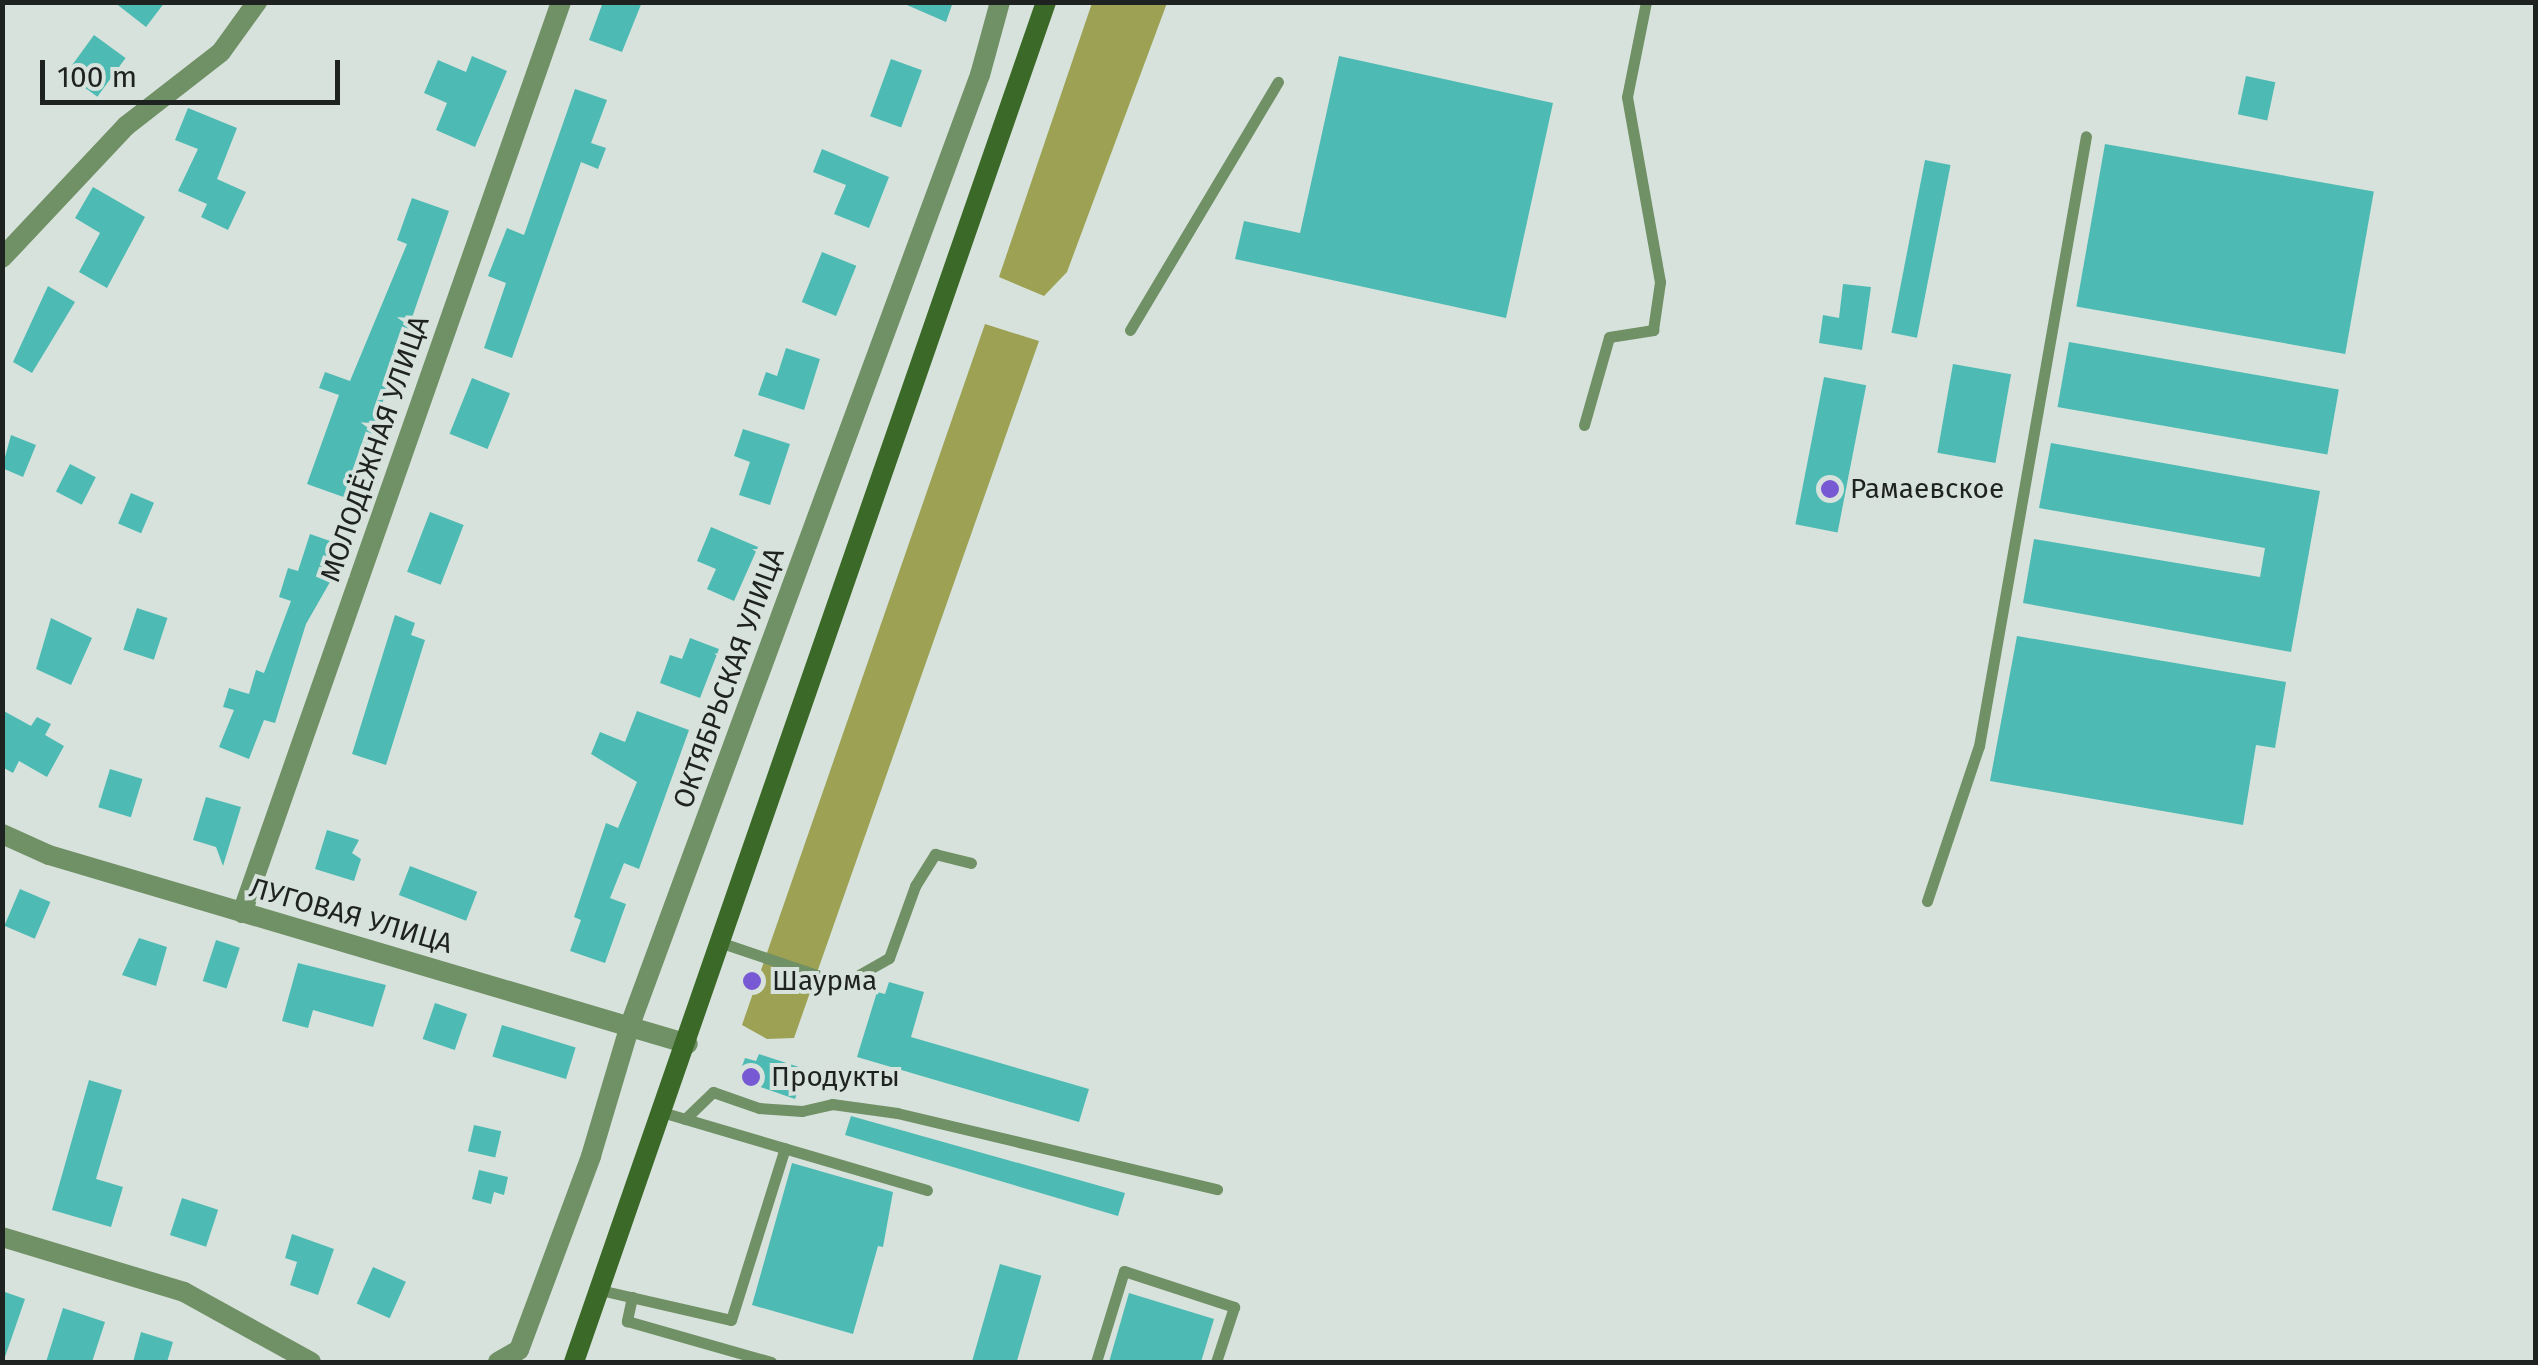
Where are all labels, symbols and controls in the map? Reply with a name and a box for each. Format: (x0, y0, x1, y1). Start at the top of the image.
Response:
scale bar (45, 40, 345, 102)
text: 100 m (57, 59, 137, 95)
street label: МОЛОДЁЖНАЯ УЛИЦА (314, 312, 436, 586)
place label: Рамаевское (1850, 472, 2004, 506)
marker: Рамаевское (1819, 478, 1841, 500)
street label: ОКТЯБРЬСКАЯ УЛИЦА (666, 543, 792, 813)
street label: ЛУГОВАЯ УЛИЦА (246, 871, 456, 961)
place label: Шаурма (772, 964, 877, 998)
marker: Шаурма (741, 970, 763, 992)
place label: Продукты (771, 1060, 900, 1094)
marker: Продукты (740, 1066, 762, 1088)

